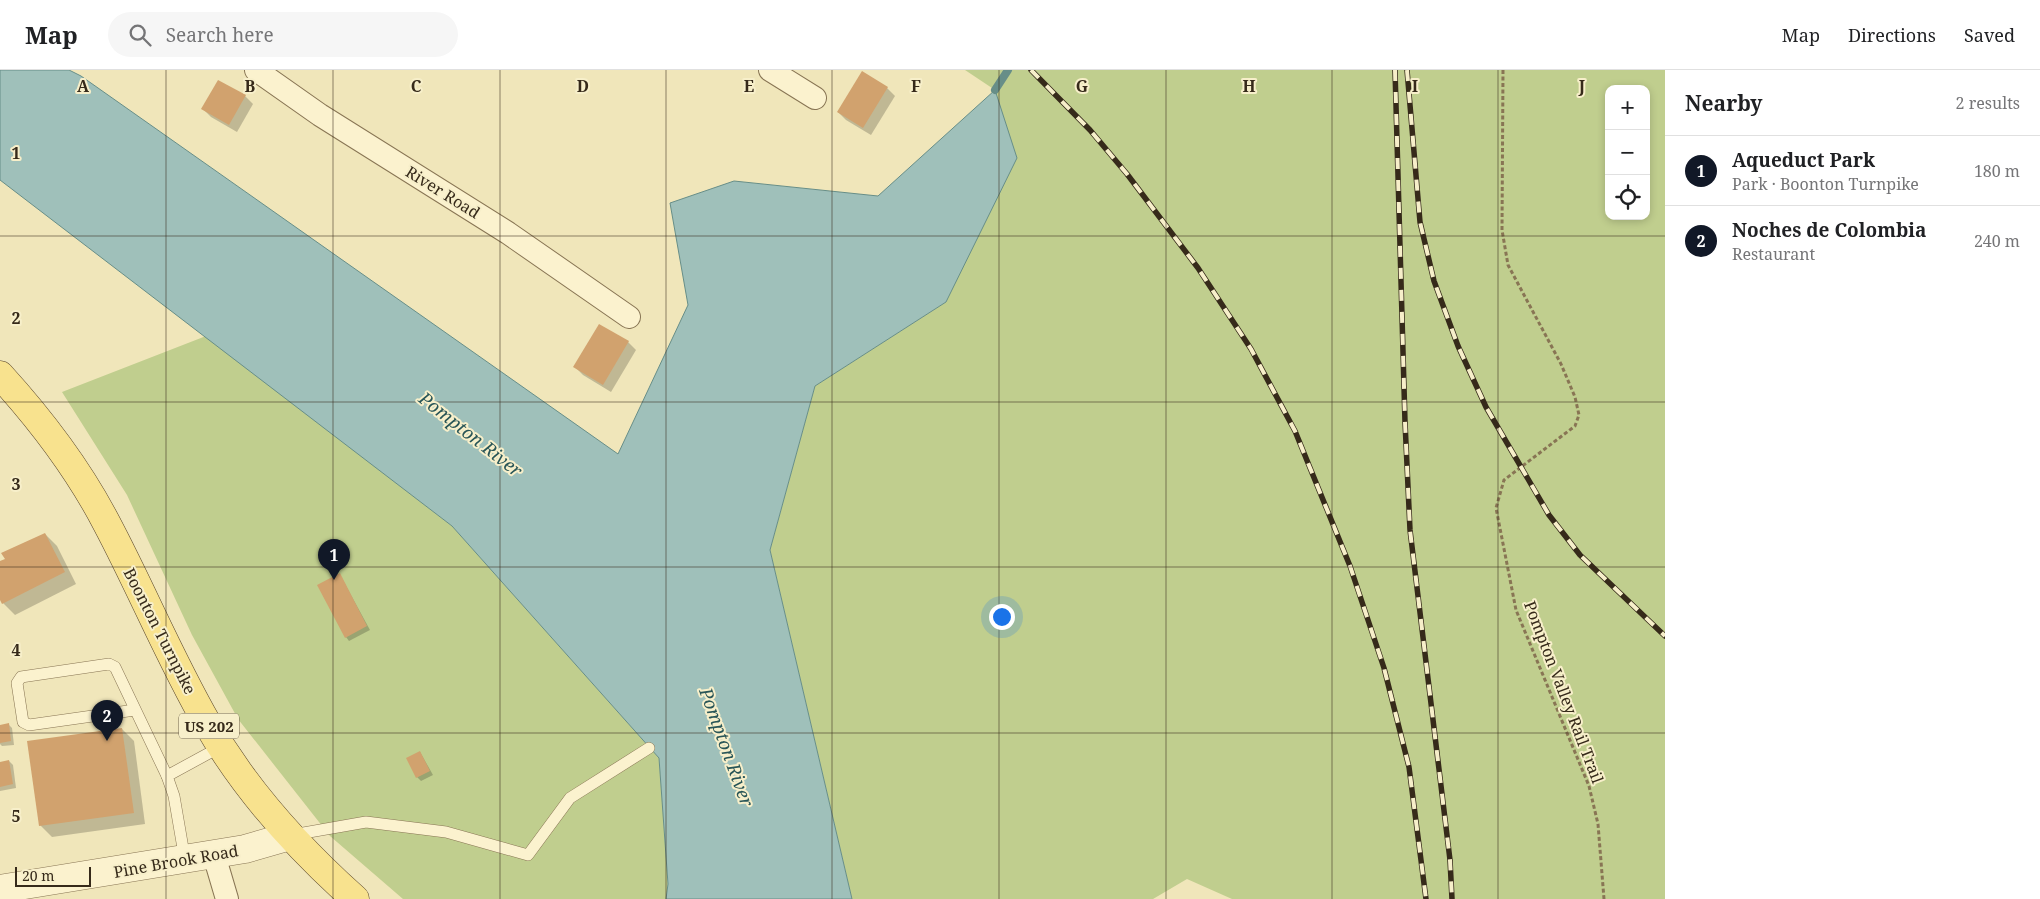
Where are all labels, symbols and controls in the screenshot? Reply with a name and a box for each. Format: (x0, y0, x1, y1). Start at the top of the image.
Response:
search box (108, 12, 458, 57)
text: Map (25, 18, 78, 51)
icon: search (126, 21, 154, 49)
text: Search here (166, 22, 274, 48)
text: Map (1782, 23, 1820, 47)
text: Directions (1848, 23, 1936, 47)
text: Saved (1964, 23, 2015, 47)
text: A (77, 75, 90, 97)
text: B (245, 75, 256, 97)
text: C (411, 75, 422, 97)
text: D (577, 75, 589, 97)
text: E (744, 75, 754, 97)
text: F (911, 75, 921, 97)
text: G (1076, 75, 1088, 97)
text: H (1242, 75, 1256, 97)
text: I (1412, 75, 1418, 97)
text: J (1578, 75, 1586, 97)
map controls (1605, 85, 1650, 220)
button: + (1605, 85, 1650, 130)
text: Nearby (1685, 89, 1763, 117)
text: 2 results (1956, 92, 2020, 114)
button: − (1605, 130, 1650, 175)
text: 1 (11, 142, 21, 164)
text: Aqueduct Park (1732, 147, 1875, 173)
street label: River Road (402, 160, 484, 224)
text: 1 (1696, 160, 1706, 182)
text: 180 m (1974, 160, 2020, 182)
text: Park · Boonton Turnpike (1732, 173, 1919, 195)
button: locate (1605, 175, 1650, 220)
text: Noches de Colombia (1732, 217, 1926, 243)
text: 2 (1696, 230, 1706, 252)
text: 240 m (1974, 230, 2020, 252)
text: Restaurant (1732, 243, 1815, 265)
text: 2 (11, 307, 21, 329)
water label: Pompton River (414, 385, 528, 482)
text: 3 (11, 473, 21, 495)
pin: 1 (318, 539, 350, 580)
street label: Boonton Turnpike (119, 564, 201, 698)
street label: Pompton Valley Rail Trail (1519, 598, 1609, 786)
your location (989, 604, 1015, 630)
text: 4 (11, 639, 21, 661)
water label: Pompton River (694, 683, 760, 810)
pin: 2 (91, 700, 123, 741)
road number: US 202 (179, 714, 239, 738)
text: 5 (11, 805, 21, 827)
street label: Pine Brook Road (112, 839, 240, 883)
scale bar (15, 864, 91, 887)
text: 20 m (22, 866, 55, 885)

